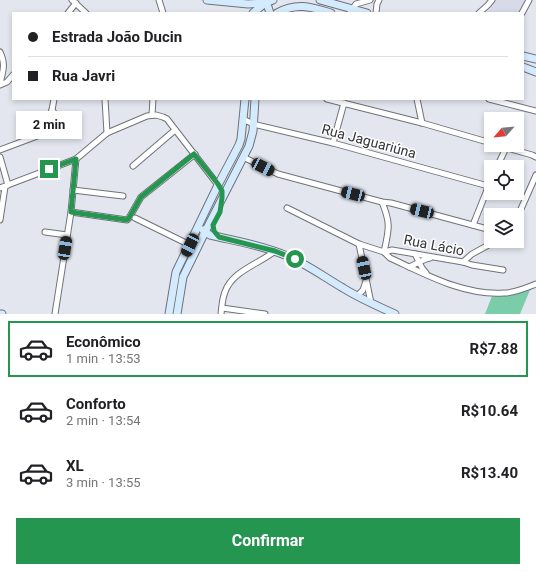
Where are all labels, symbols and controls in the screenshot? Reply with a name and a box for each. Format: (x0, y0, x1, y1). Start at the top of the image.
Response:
text: Estrada João Ducin (52, 28, 182, 46)
text: Rua Javri (52, 67, 115, 85)
callout: 2 min (16, 111, 82, 139)
north arrow (484, 112, 524, 152)
map controls (484, 112, 524, 248)
text: 2 min (33, 117, 65, 132)
street label: Rua Jaguariúna (320, 121, 418, 161)
car (250, 156, 276, 178)
route end (40, 160, 58, 178)
button: locate (484, 160, 524, 200)
car (340, 185, 366, 203)
car (409, 202, 435, 220)
button: layers (484, 208, 524, 248)
street label: Rua Lácio (402, 231, 466, 259)
car (179, 232, 201, 258)
car (57, 235, 73, 261)
route start (286, 250, 304, 268)
car (356, 255, 372, 281)
icon: car (18, 331, 54, 367)
text: Econômico (66, 333, 141, 351)
text: R$7.88 (470, 340, 518, 358)
text: 1 min · 13:53 (66, 351, 141, 366)
icon: car (18, 393, 54, 429)
text: Conforto (66, 395, 126, 413)
text: R$10.64 (461, 402, 518, 420)
text: 2 min · 13:54 (66, 413, 141, 428)
icon: car (18, 455, 54, 491)
text: XL (66, 457, 84, 475)
text: R$13.40 (461, 464, 518, 482)
text: 3 min · 13:55 (66, 475, 141, 490)
button: Confirmar (16, 518, 520, 564)

